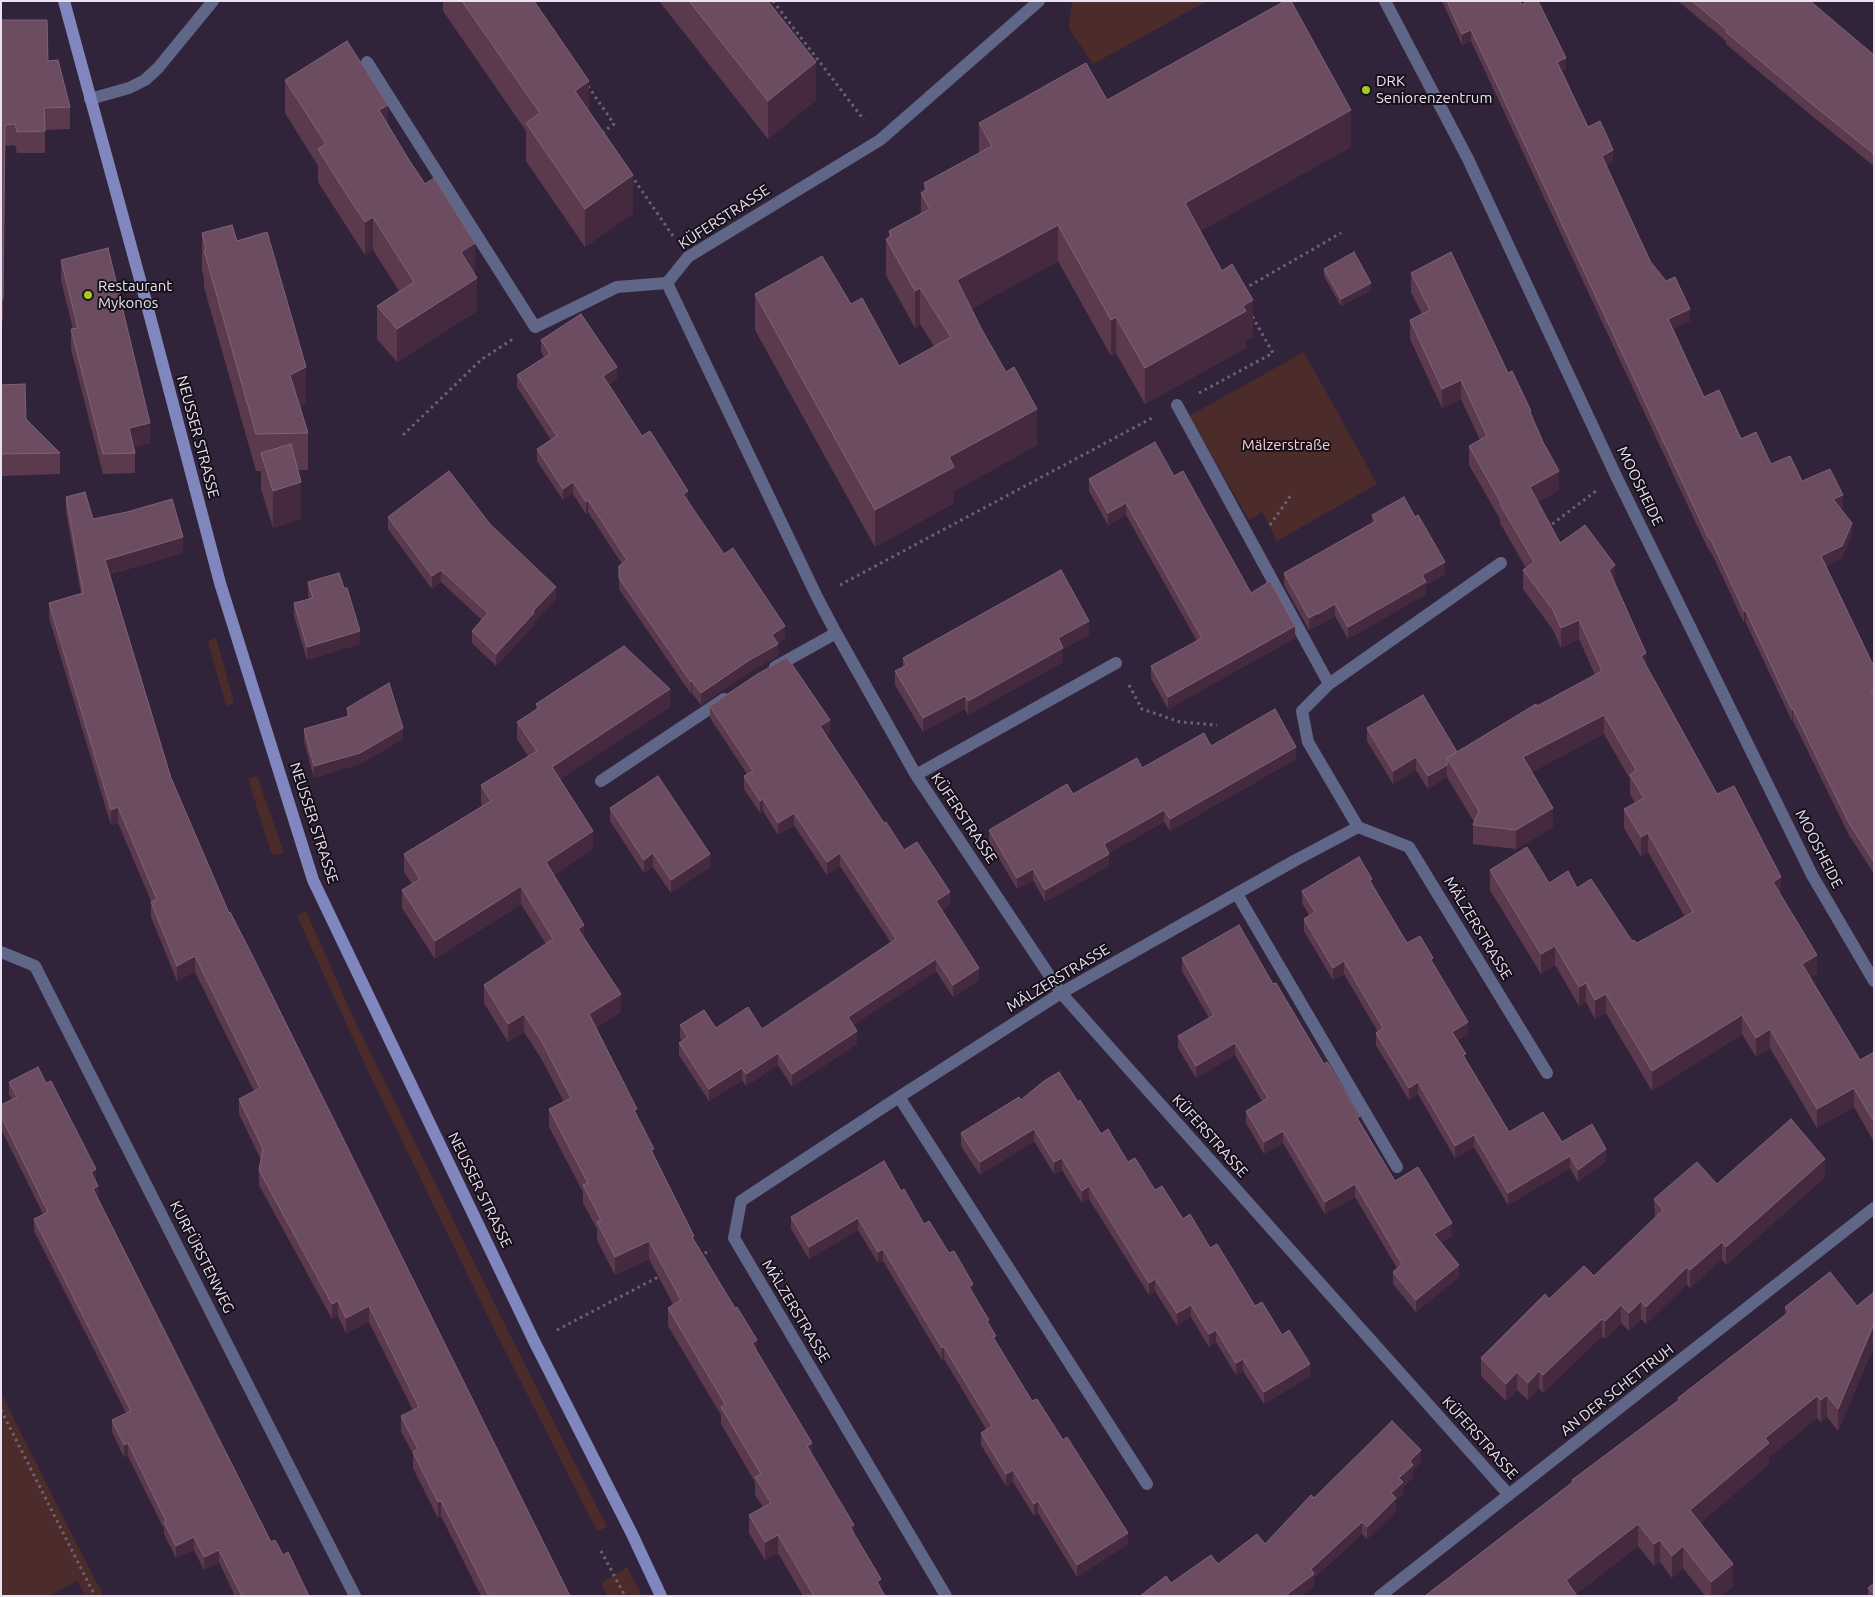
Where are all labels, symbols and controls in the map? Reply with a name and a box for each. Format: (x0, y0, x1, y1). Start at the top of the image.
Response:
place label: DRK Seniorenzentrum (1376, 72, 1492, 107)
marker: DRK Seniorenzentrum (1360, 84, 1372, 96)
street label: KÜFERSTRASSE (675, 181, 773, 253)
place label: Restaurant Mykonos (98, 277, 172, 312)
marker: Restaurant Mykonos (82, 289, 94, 301)
street label: NEUSSER STRASSE (173, 374, 223, 500)
park label: Mälzerstraße (1242, 436, 1330, 454)
street label: MOOSHEIDE (1613, 443, 1667, 529)
street label: NEUSSER STRASSE (286, 760, 342, 886)
street label: KÜFERSTRASSE (927, 769, 1001, 867)
street label: MOOSHEIDE (1791, 807, 1847, 891)
street label: MÄLZERSTRASSE (1440, 873, 1516, 983)
street label: MÄLZERSTRASSE (1003, 940, 1113, 1016)
street label: KÜFERSTRASSE (1168, 1091, 1252, 1181)
street label: NEUSSER STRASSE (444, 1129, 516, 1251)
street label: KURFÜRSTENWEG (166, 1198, 238, 1316)
street label: MÄLZERSTRASSE (758, 1256, 834, 1366)
street label: AN DER SCHETTRUH (1557, 1340, 1677, 1440)
street label: KÜFERSTRASSE (1438, 1393, 1522, 1483)

